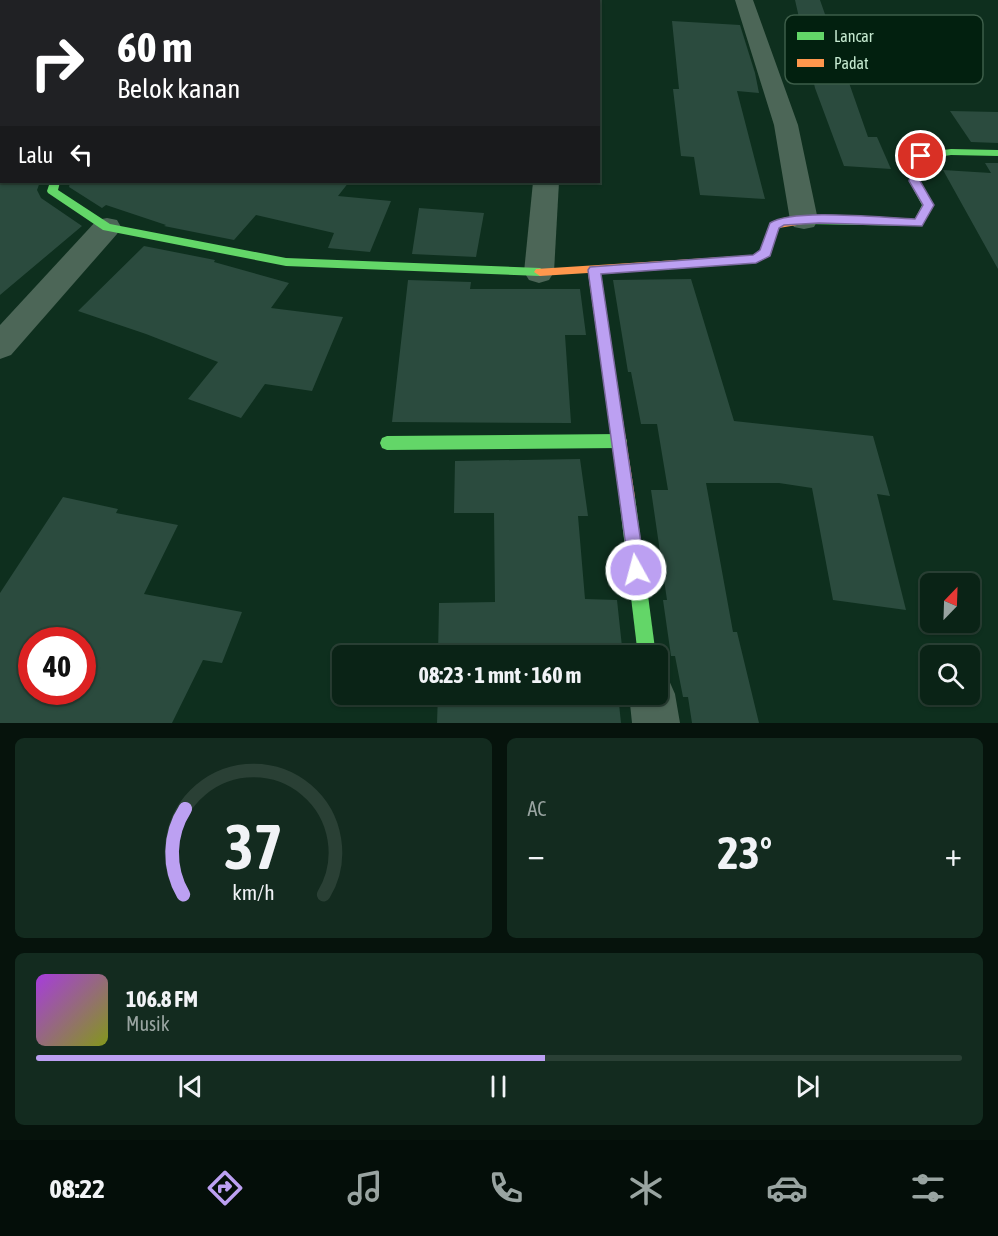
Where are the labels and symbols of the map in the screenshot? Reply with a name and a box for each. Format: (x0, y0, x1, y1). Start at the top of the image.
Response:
legend (785, 15, 983, 84)
text: Lancar (834, 27, 874, 45)
text: Padat (834, 54, 869, 72)
pin (895, 130, 946, 181)
position arrow (604, 538, 668, 602)
north arrow (920, 573, 980, 633)
speed limit sign: 40 (18, 627, 96, 705)

